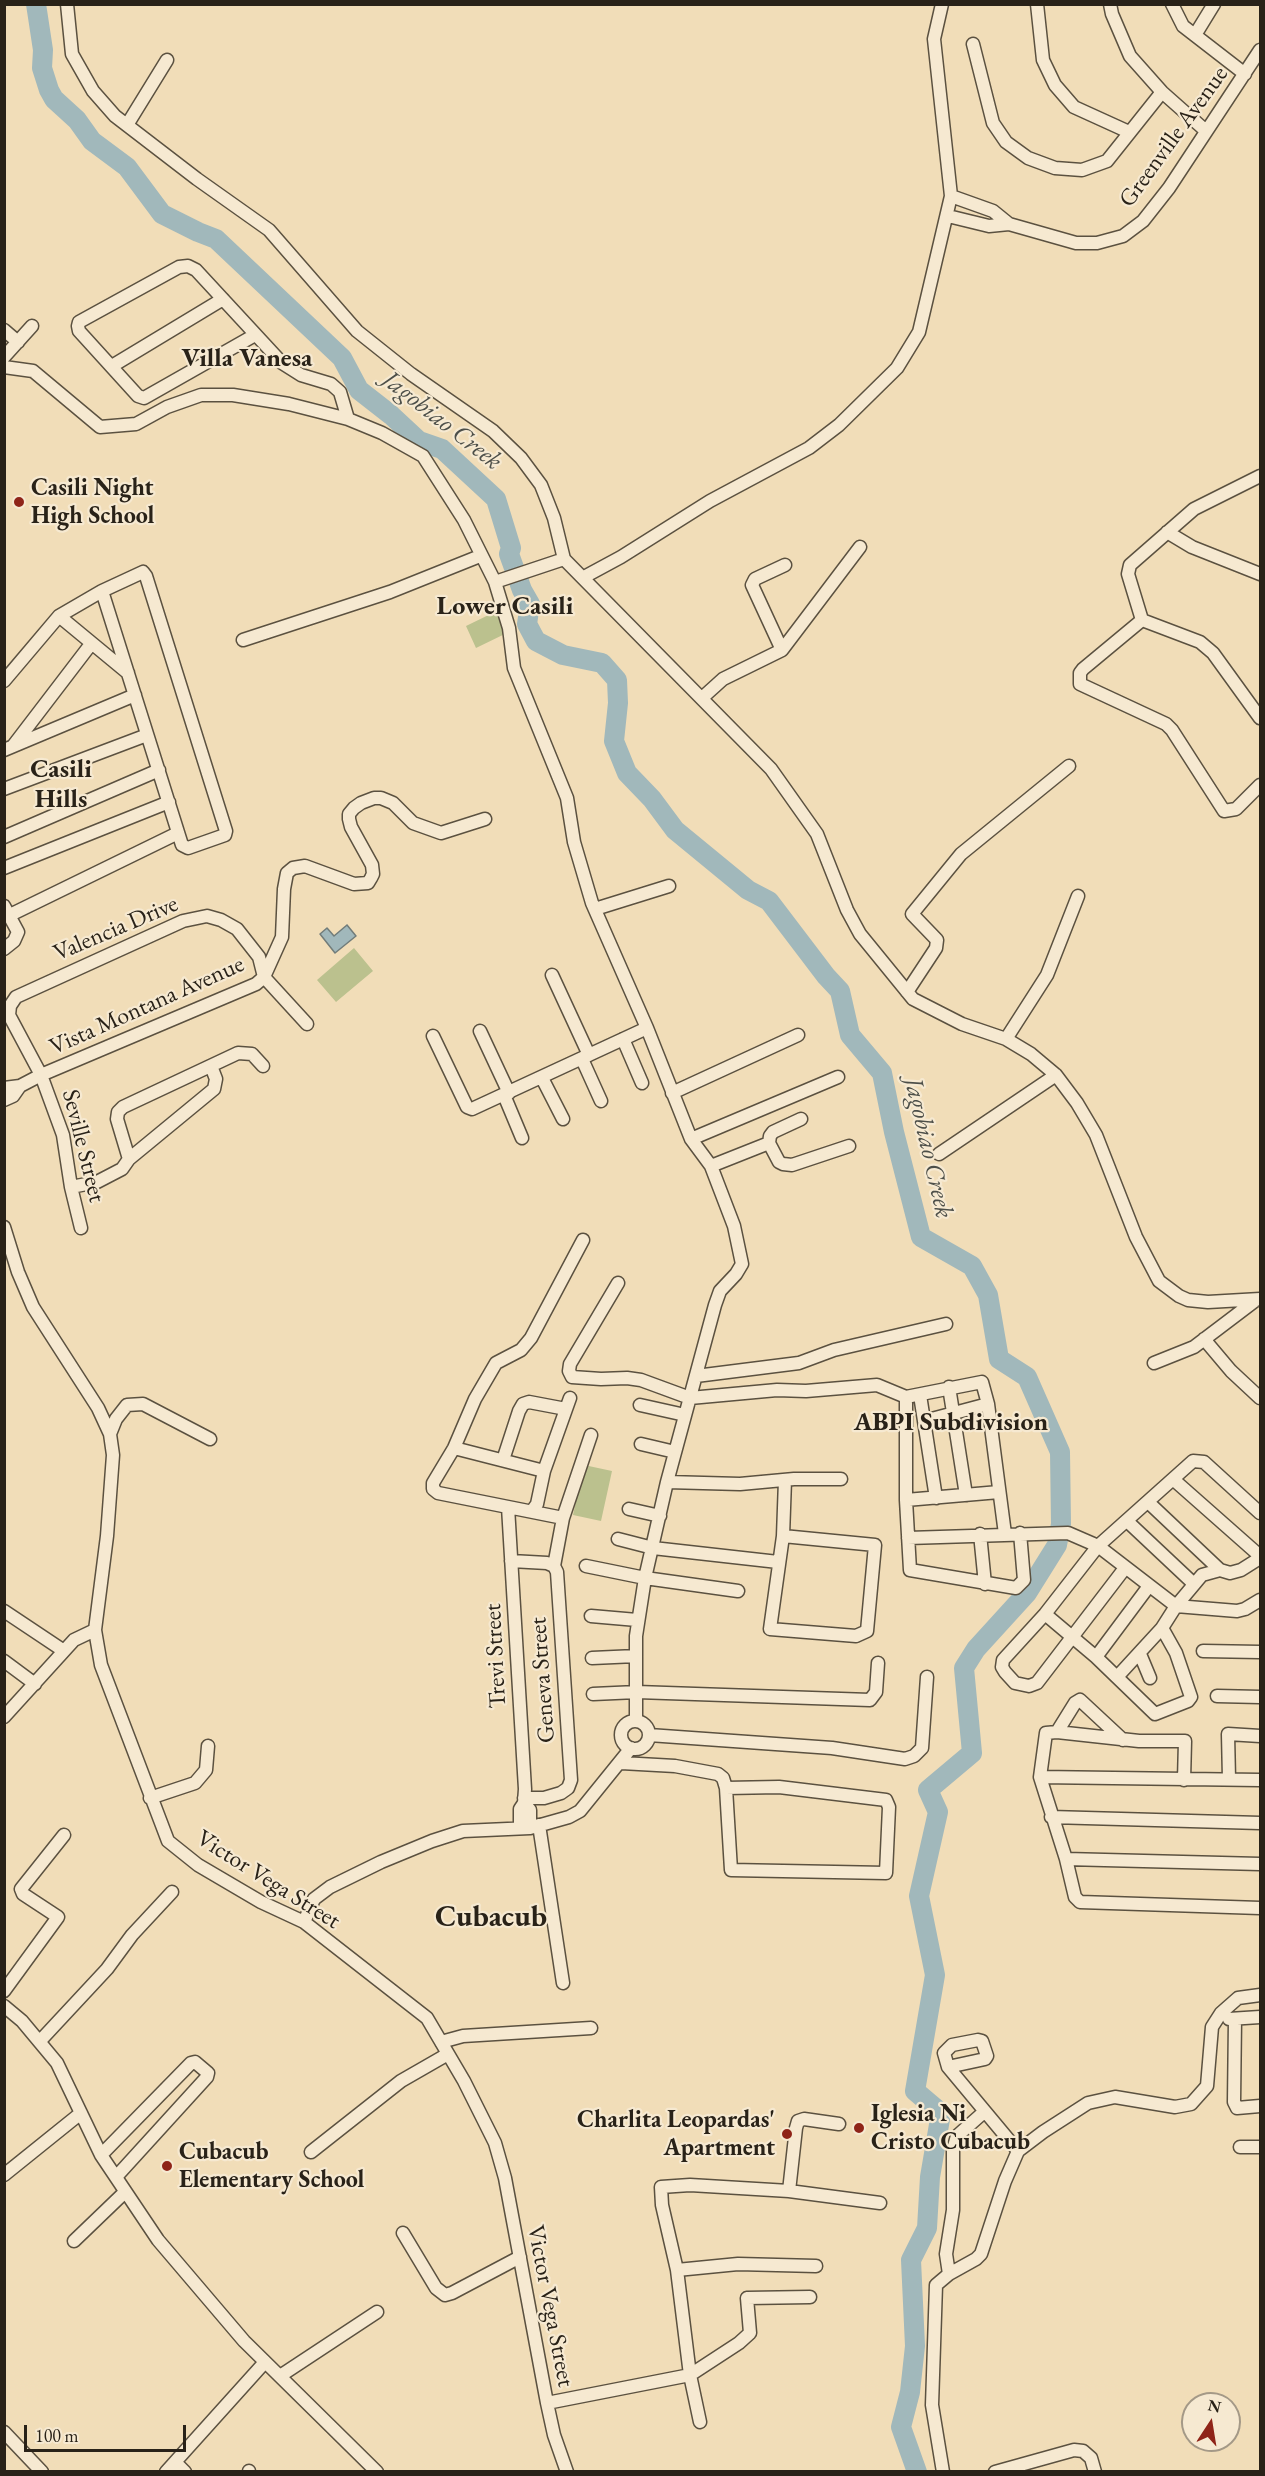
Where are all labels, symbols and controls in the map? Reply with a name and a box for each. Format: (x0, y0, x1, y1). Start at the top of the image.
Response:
street label: Greenville Avenue (1113, 61, 1235, 213)
district label: Villa Vanesa (182, 343, 312, 375)
water label: Jagobiao Creek (376, 365, 508, 477)
place label: Casili Night High School (31, 474, 154, 530)
marker: Casili Night High School (12, 495, 26, 509)
district label: Lower Casili (437, 591, 573, 623)
district label: Casili Hills (30, 754, 92, 816)
street label: Valencia Drive (49, 890, 183, 968)
street label: Vista Montana Avenue (45, 950, 249, 1062)
water label: Jagobiao Creek (897, 1075, 959, 1221)
street label: Seville Street (55, 1087, 111, 1205)
district label: ABPI Subdivision (854, 1407, 1048, 1439)
street label: Trevi Street (479, 1603, 513, 1709)
street label: Geneva Street (524, 1616, 562, 1744)
street label: Victor Vega Street (191, 1824, 345, 1936)
district label: Cubacub (435, 1900, 547, 1936)
place label: Iglesia Ni Cristo Cubacub (871, 2100, 1030, 2156)
place label: Charlita Leopardas' Apartment (577, 2106, 775, 2162)
marker: Iglesia Ni Cristo Cubacub (852, 2121, 866, 2135)
marker: Charlita Leopardas' Apartment (780, 2127, 794, 2141)
place label: Cubacub Elementary School (179, 2138, 364, 2194)
marker: Cubacub Elementary School (160, 2159, 174, 2173)
street label: Victor Vega Street (520, 2223, 580, 2389)
north arrow (1181, 2392, 1241, 2452)
text: N (1206, 2394, 1223, 2417)
scale bar (27, 2413, 189, 2451)
text: 100 m (35, 2424, 79, 2447)

